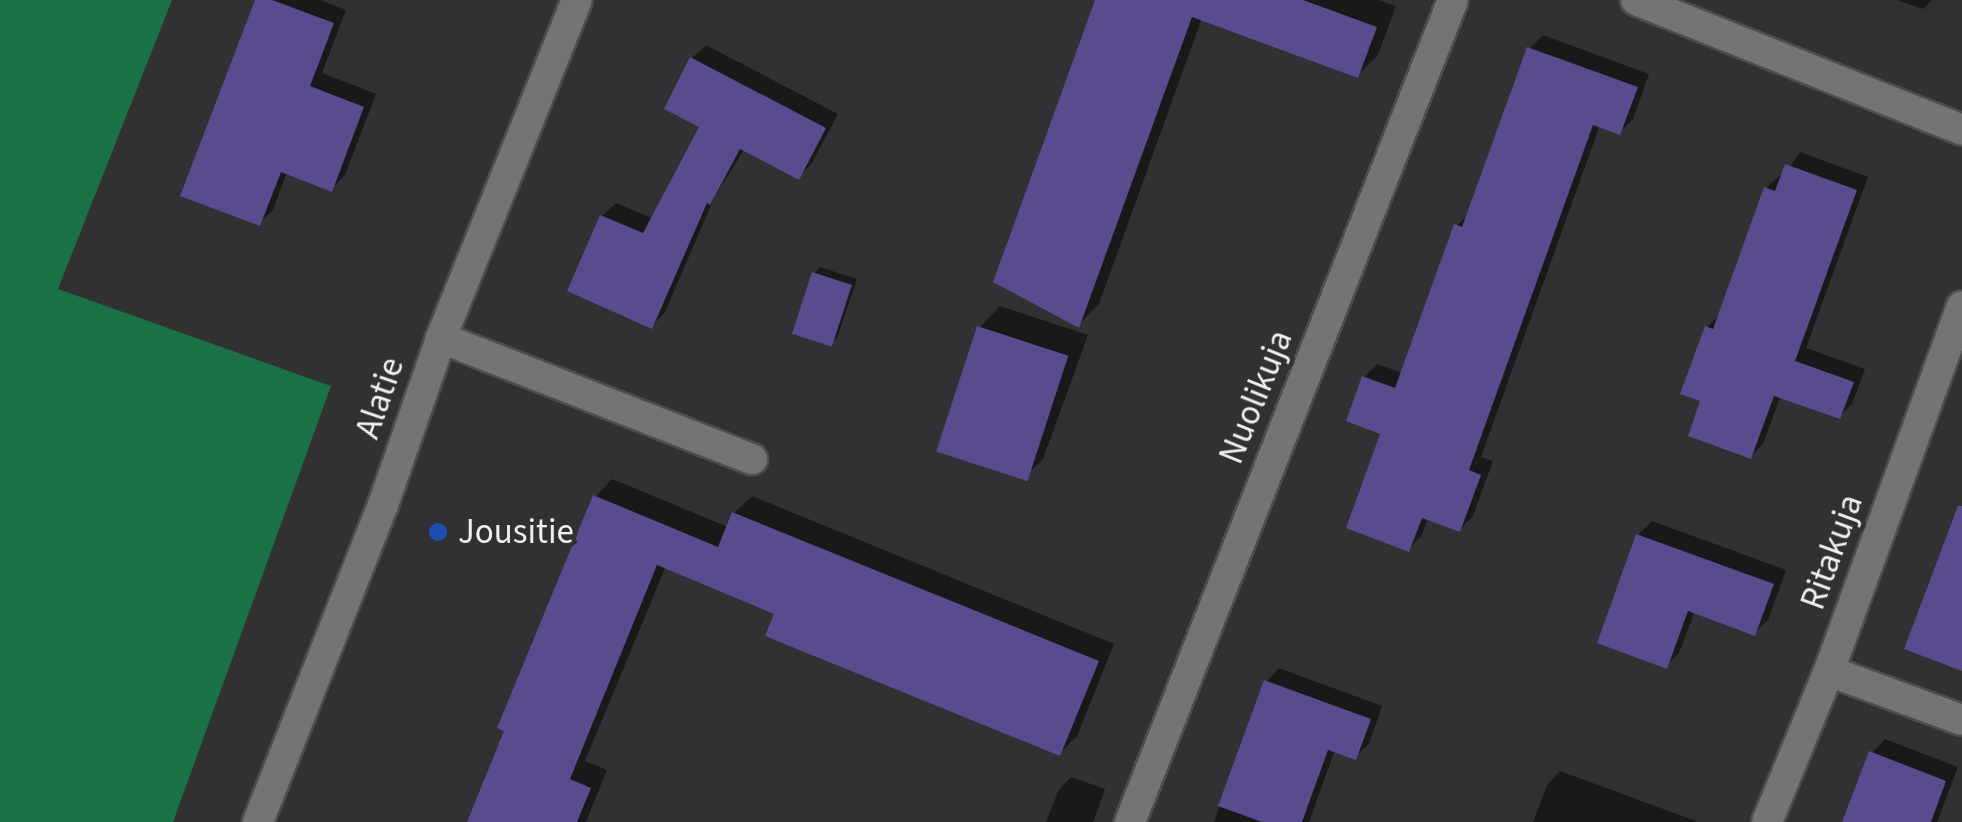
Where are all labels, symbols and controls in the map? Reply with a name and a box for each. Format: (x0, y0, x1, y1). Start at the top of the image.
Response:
street label: Nuolikuja (1210, 324, 1302, 470)
street label: Alatie (347, 352, 413, 444)
street label: Ritakuja (1792, 489, 1872, 615)
place label: Jousitie (458, 511, 574, 553)
marker: Jousitie (427, 521, 449, 543)

